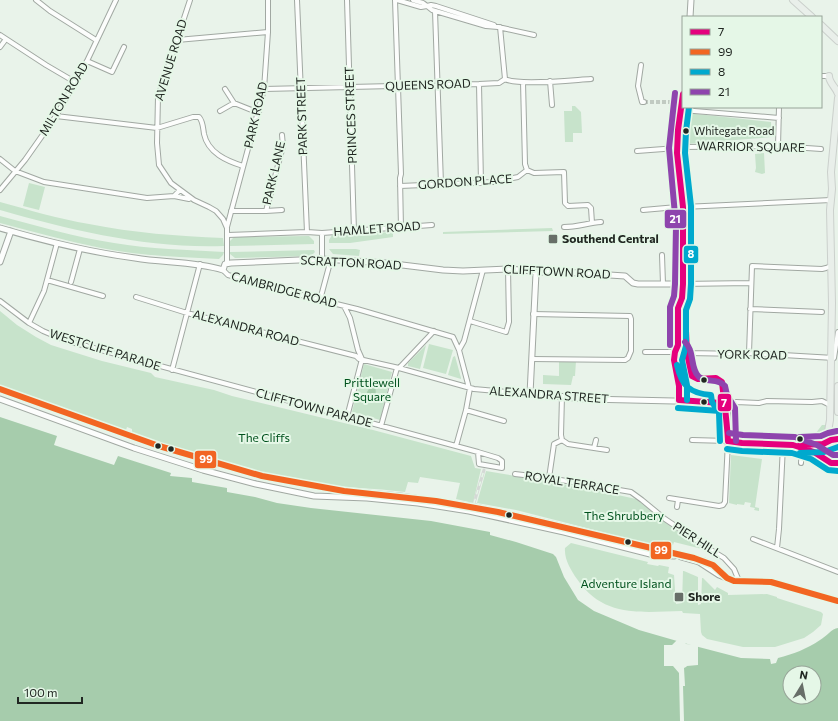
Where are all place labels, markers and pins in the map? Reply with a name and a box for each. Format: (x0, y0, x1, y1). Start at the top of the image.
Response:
place label: Whitegate Road (694, 124, 774, 137)
marker: Whitegate Road (681, 126, 691, 136)
place label: Southend Central (562, 231, 659, 245)
marker: Southend Central (547, 233, 559, 245)
unlabelled marker (699, 375, 709, 385)
unlabelled marker (699, 397, 709, 407)
unlabelled marker (795, 434, 805, 444)
unlabelled marker (153, 441, 163, 451)
unlabelled marker (166, 444, 176, 454)
unlabelled marker (504, 510, 514, 520)
unlabelled marker (623, 537, 633, 547)
place label: Shore (688, 589, 720, 603)
marker: Shore (673, 591, 685, 603)

